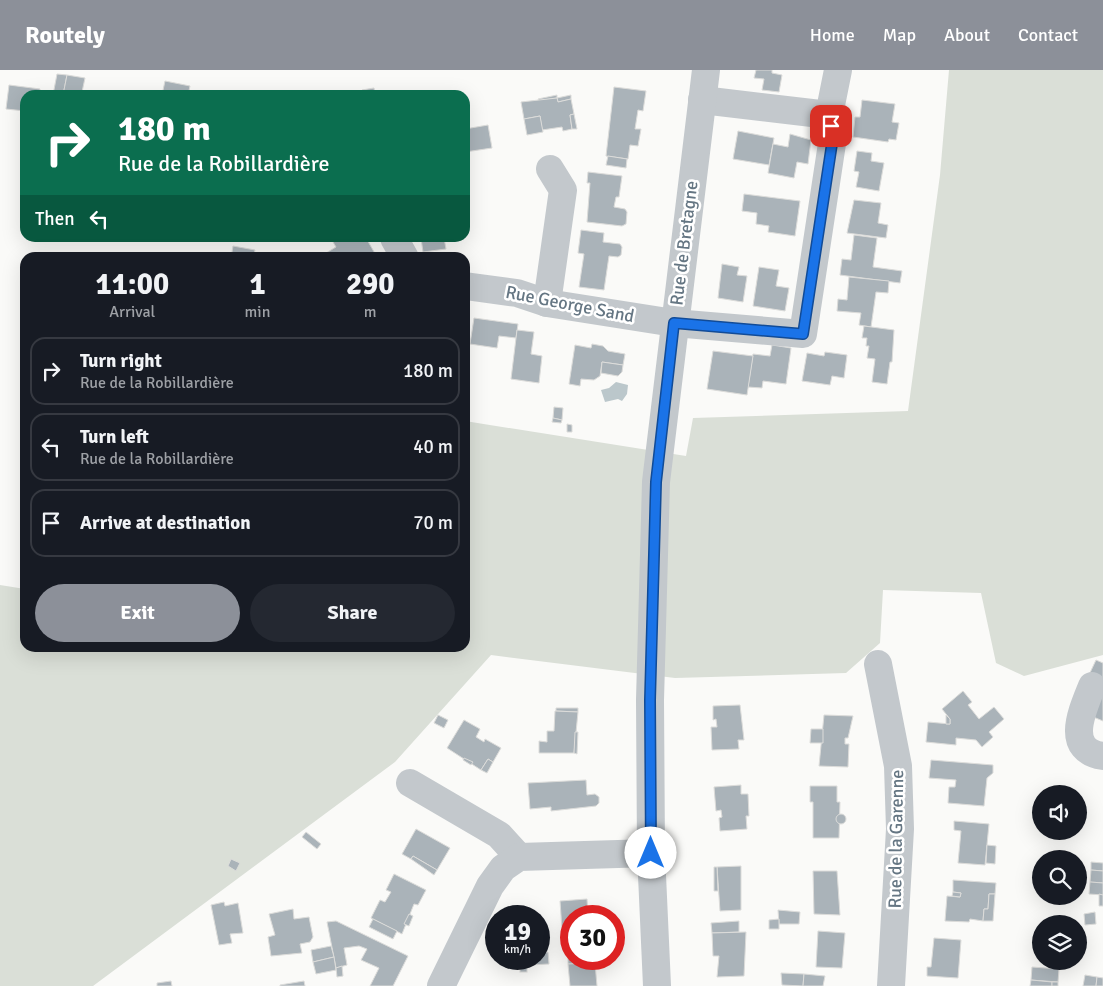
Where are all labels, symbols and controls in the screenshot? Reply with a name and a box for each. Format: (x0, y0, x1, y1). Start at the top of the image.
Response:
text: Routely (25, 20, 105, 50)
text: Home (810, 24, 855, 46)
text: Map (883, 24, 916, 46)
text: About (944, 24, 990, 46)
text: Contact (1018, 24, 1078, 46)
pin (810, 105, 852, 147)
text: 180 m (118, 107, 211, 150)
icon: right (35, 110, 100, 175)
icon: arrive (817, 112, 845, 140)
text: Rue de la Robillardière (118, 150, 330, 177)
street label: Rue de Bretagne (665, 179, 703, 307)
icon: left (85, 205, 113, 233)
text: Then (35, 207, 75, 231)
text: 11:00 (95, 266, 169, 303)
text: 1 (249, 266, 266, 303)
text: 290 (346, 266, 394, 303)
street label: Rue George Sand (504, 281, 636, 327)
text: Arrival (109, 302, 155, 322)
text: min (245, 302, 270, 322)
text: m (364, 302, 377, 322)
text: Turn right (80, 349, 162, 373)
icon: right (37, 357, 65, 385)
text: 180 m (403, 359, 453, 383)
text: Rue de la Robillardière (80, 373, 234, 393)
text: Turn left (80, 425, 149, 449)
icon: left (37, 433, 65, 461)
text: 40 m (413, 435, 453, 459)
text: Rue de la Robillardière (80, 449, 234, 469)
icon: arrive (37, 509, 65, 537)
text: Arrive at destination (80, 511, 251, 535)
text: 70 m (413, 511, 453, 535)
button: Exit (35, 584, 240, 642)
button: Share (250, 584, 455, 642)
street label: Rue de la Garenne (884, 769, 908, 909)
map controls (1032, 785, 1087, 970)
button: sound (1032, 785, 1087, 840)
position arrow (624, 826, 676, 878)
button: search (1032, 850, 1087, 905)
speed limit sign: 30 (560, 905, 625, 970)
button: layers (1032, 915, 1087, 970)
text: 19 (504, 916, 531, 947)
text: km/h (504, 942, 531, 957)

